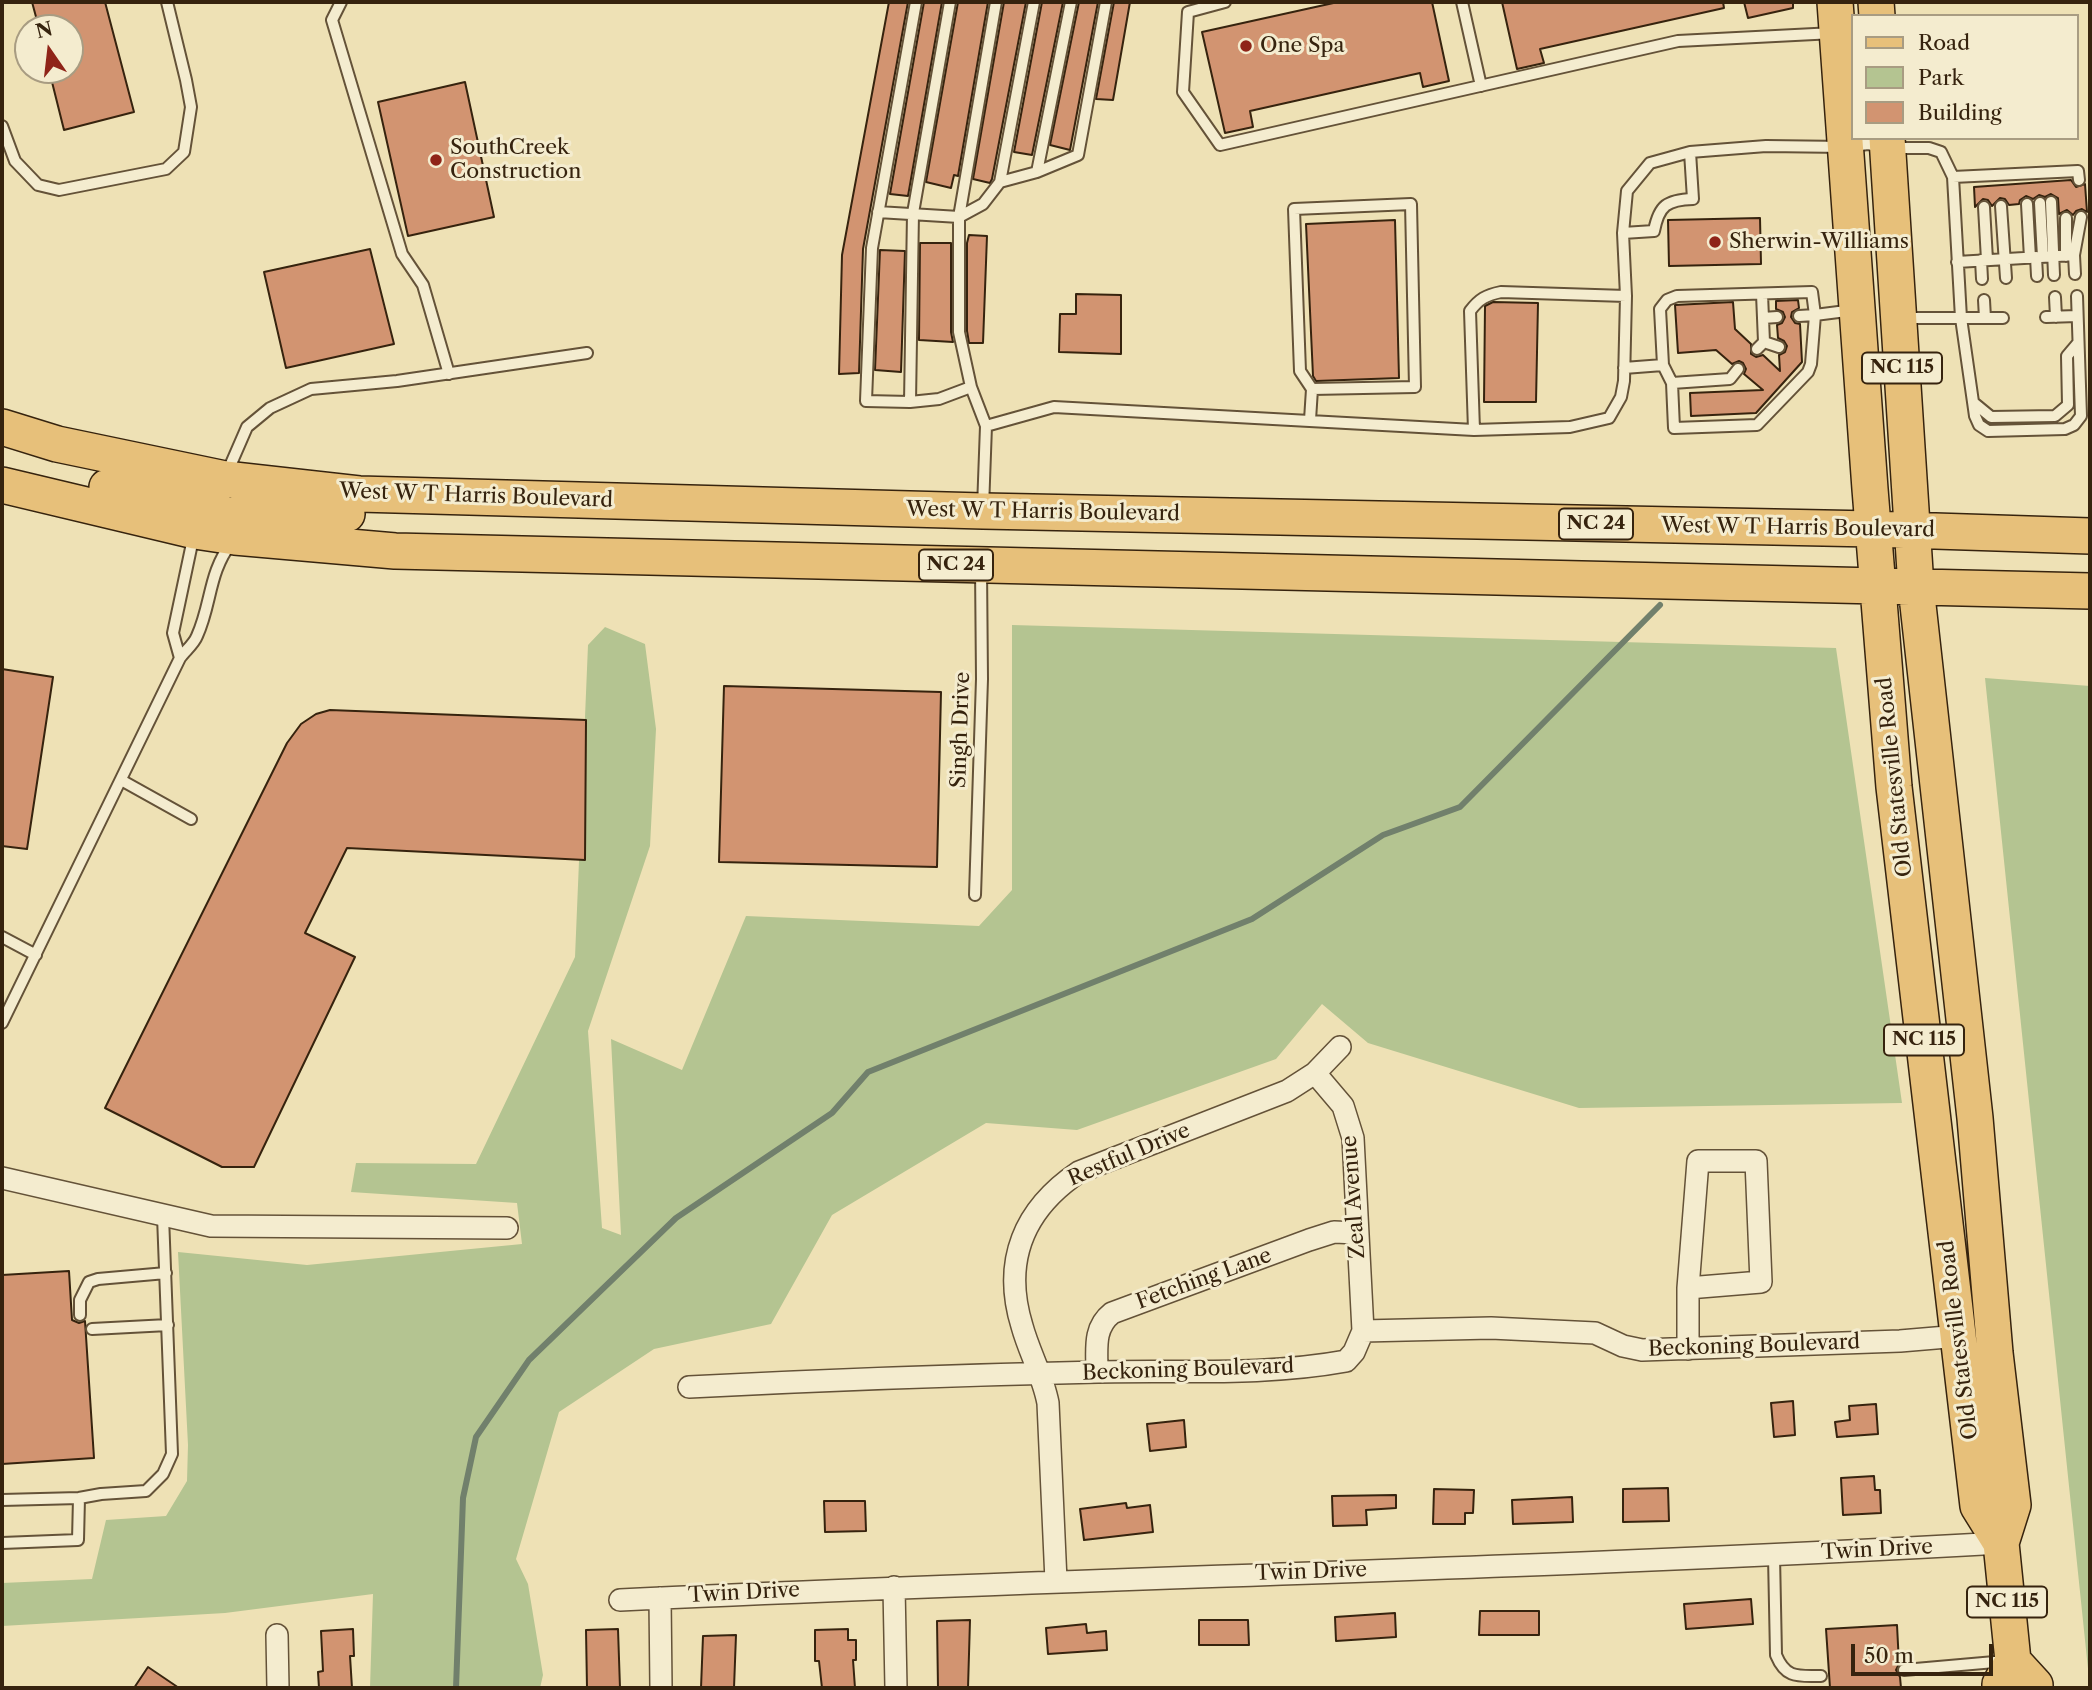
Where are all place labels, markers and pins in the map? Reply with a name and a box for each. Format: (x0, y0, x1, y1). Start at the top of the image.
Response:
place label: One Spa (1260, 33, 1344, 59)
marker: One Spa (1238, 38, 1254, 54)
place label: SouthCreek Construction (450, 135, 581, 185)
marker: SouthCreek Construction (428, 152, 444, 168)
place label: Sherwin-Williams (1729, 229, 1909, 255)
marker: Sherwin-Williams (1707, 234, 1723, 250)

